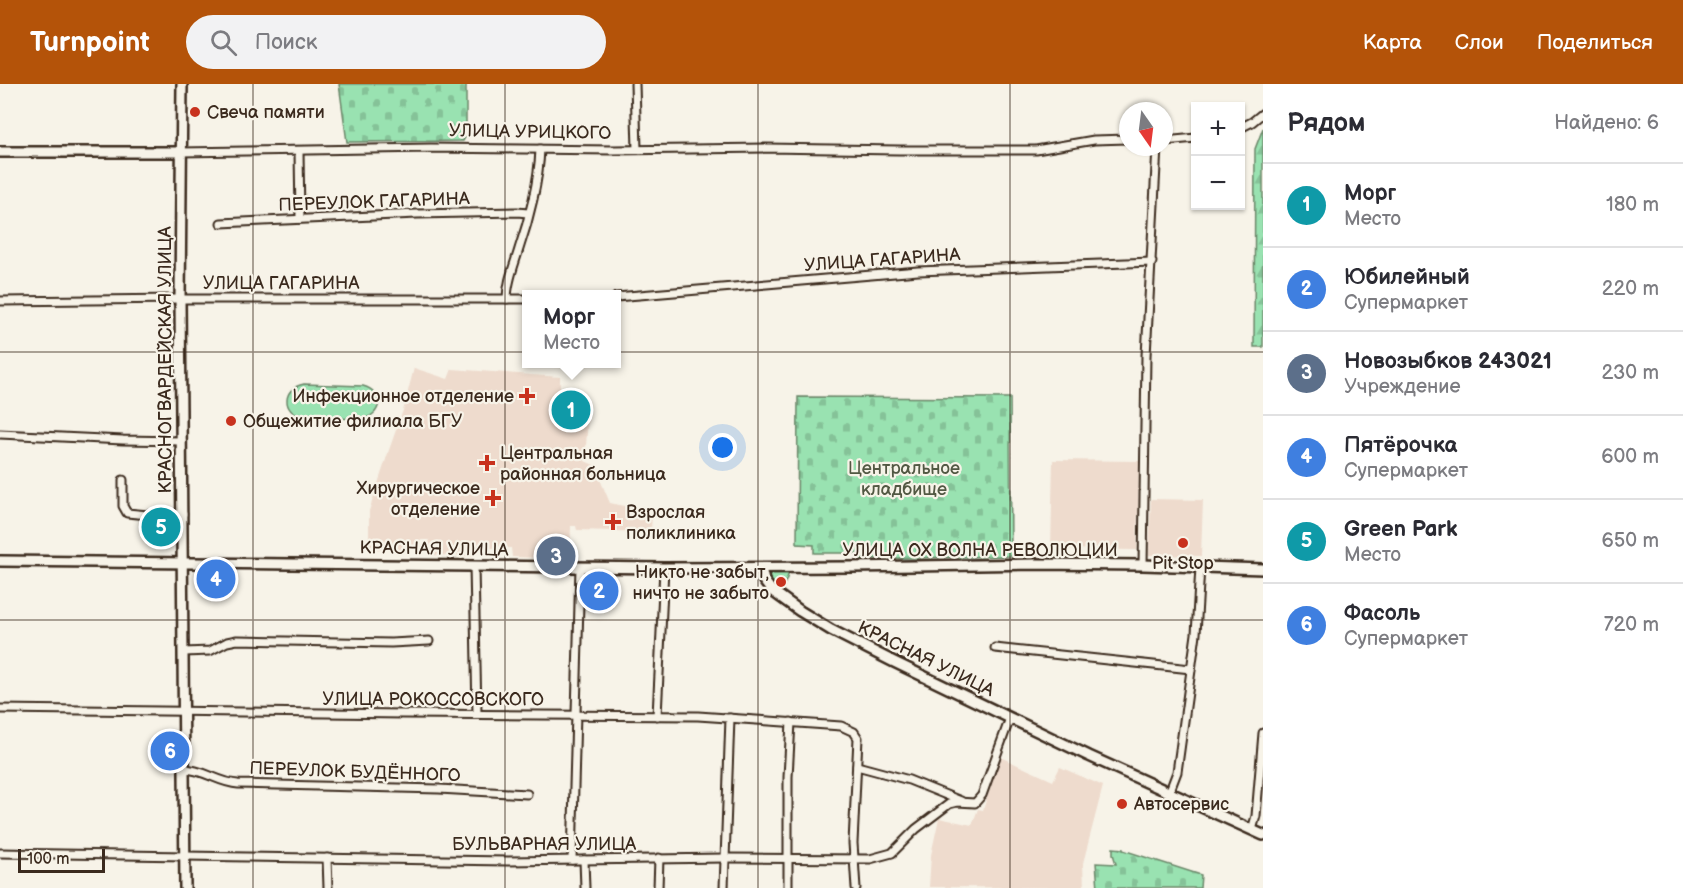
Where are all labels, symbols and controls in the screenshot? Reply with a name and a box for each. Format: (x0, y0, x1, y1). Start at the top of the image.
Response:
search box (186, 15, 606, 69)
text: Turnpoint (30, 26, 150, 59)
icon: search (207, 26, 240, 59)
text: Поиск (255, 29, 317, 56)
text: Карта (1363, 30, 1422, 55)
text: Слои (1455, 30, 1504, 55)
text: Поделиться (1537, 30, 1653, 55)
place label: Свеча памяти (207, 102, 325, 123)
north arrow (1119, 102, 1173, 156)
map controls (1191, 102, 1245, 210)
button: + (1191, 102, 1245, 156)
marker: Свеча памяти (188, 105, 202, 119)
text: Рядом (1287, 108, 1365, 139)
text: Найдено: 6 (1554, 111, 1659, 135)
street label: УЛИЦА УРИЦКОГО (449, 120, 611, 144)
button: − (1191, 156, 1245, 210)
text: Морг (1344, 180, 1396, 207)
street label: ПЕРЕУЛОК ГАГАРИНА (278, 188, 470, 216)
text: 1 (1302, 193, 1311, 217)
text: 180 m (1606, 193, 1659, 217)
text: Место (1344, 207, 1401, 231)
street label: КРАСНОГВАРДЕЙСКАЯ УЛИЦА (155, 226, 176, 494)
street label: УЛИЦА ГАГАРИНА (803, 244, 961, 276)
text: Юбилейный (1344, 264, 1470, 291)
street label: УЛИЦА ГАГАРИНА (203, 273, 359, 294)
text: 2 (1301, 277, 1312, 301)
text: 220 m (1602, 277, 1659, 301)
popup (522, 290, 621, 368)
text: Супермаркет (1344, 291, 1468, 315)
text: Морг (543, 304, 595, 331)
text: Место (543, 331, 600, 355)
text: Новозыбков 243021 (1344, 348, 1552, 375)
text: 3 (1301, 361, 1312, 385)
text: 230 m (1602, 361, 1659, 385)
text: Учреждение (1344, 375, 1461, 399)
place label: Инфекционное отделение (292, 386, 514, 407)
marker: Инфекционное отделение (518, 387, 536, 405)
pin: 1 (552, 388, 590, 432)
place label: Общежитие филиала БГУ (243, 411, 463, 432)
marker: Общежитие филиала БГУ (224, 414, 238, 428)
text: Пятёрочка (1344, 432, 1457, 459)
your location (708, 433, 737, 462)
place label: Центральная районная больница (500, 443, 666, 485)
text: 4 (1301, 445, 1312, 469)
text: 600 m (1601, 445, 1659, 469)
marker: Центральная районная больница (478, 454, 496, 472)
park label: Центральное кладбище (848, 458, 960, 500)
text: Супермаркет (1344, 459, 1468, 483)
place label: Хирургическое отделение (357, 478, 480, 520)
marker: Хирургическое отделение (484, 489, 502, 507)
place label: Взрослая поликлиника (626, 502, 736, 544)
pin: 5 (142, 504, 180, 550)
marker: Взрослая поликлиника (604, 513, 622, 531)
text: Green Park (1344, 516, 1458, 543)
text: 5 (1301, 529, 1312, 553)
text: 650 m (1602, 529, 1659, 553)
pin: 3 (536, 534, 576, 578)
marker: Pit Stop (1176, 536, 1190, 550)
street label: КРАСНАЯ УЛИЦА (359, 537, 509, 561)
street label: УЛИЦА ОХ ВОЛНА РЕВОЛЮЦИИ (842, 540, 1118, 561)
text: Место (1344, 543, 1401, 567)
place label: Pit Stop (1152, 553, 1214, 574)
pin: 4 (196, 556, 236, 602)
place label: Никто не забыт, ничто не забыто (633, 562, 769, 604)
pin: 2 (580, 568, 618, 614)
marker: Никто не забыт, ничто не забыто (774, 575, 788, 589)
text: Фасоль (1344, 600, 1420, 627)
text: 6 (1300, 613, 1313, 637)
text: 720 m (1604, 613, 1659, 637)
street label: КРАСНАЯ УЛИЦА (854, 617, 998, 701)
text: Супермаркет (1344, 627, 1468, 651)
street label: УЛИЦА РОКОССОВСКОГО (322, 689, 544, 710)
pin: 6 (150, 728, 190, 774)
street label: ПЕРЕУЛОК БУДЁННОГО (249, 757, 461, 786)
place label: Автосервис (1133, 794, 1229, 815)
marker: Автосервис (1115, 797, 1129, 811)
street label: БУЛЬВАРНАЯ УЛИЦА (452, 834, 636, 855)
scale bar (18, 846, 105, 874)
text: 100 m (27, 850, 70, 869)

